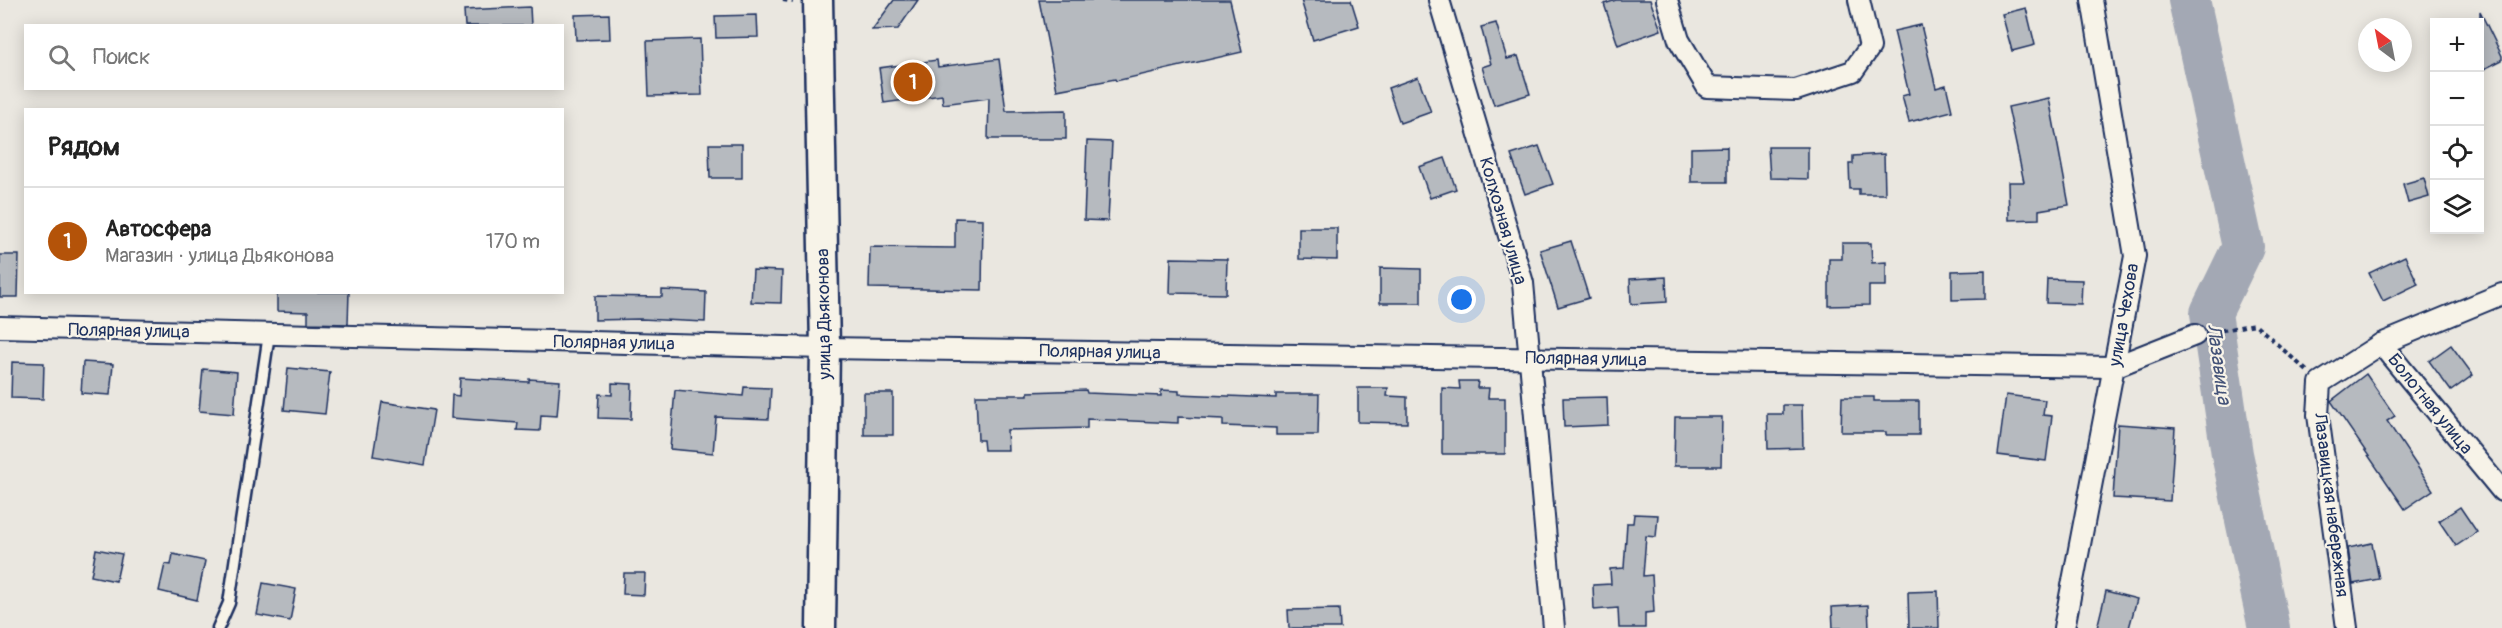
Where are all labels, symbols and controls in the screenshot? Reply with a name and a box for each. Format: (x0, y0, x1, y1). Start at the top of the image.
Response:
north arrow (2358, 18, 2412, 72)
map controls (2430, 18, 2484, 234)
button: + (2430, 18, 2484, 72)
search box (24, 24, 564, 90)
icon: search (45, 41, 78, 74)
text: Поиск (93, 43, 150, 71)
pin: 1 (894, 60, 932, 104)
button: − (2430, 72, 2484, 126)
button: locate (2430, 126, 2484, 180)
text: Рядом (48, 131, 120, 163)
street label: Колхозная улица (1474, 155, 1532, 287)
button: layers (2430, 180, 2484, 234)
text: Автосфера (105, 215, 211, 243)
text: 1 (64, 229, 71, 254)
text: 170 m (486, 229, 540, 254)
text: Магазин · улица Дьяконова (105, 243, 334, 268)
street label: улица Дьяконова (811, 248, 837, 381)
street label: улица Чехова (2103, 262, 2144, 369)
your location (1447, 285, 1476, 314)
street label: Полярная улица (68, 318, 190, 344)
water label: Лазавица (2201, 322, 2237, 407)
street label: Полярная улица (553, 330, 675, 356)
street label: Полярная улица (1039, 339, 1161, 365)
street label: Полярная улица (1525, 346, 1647, 372)
street label: Болотная улица (2382, 349, 2478, 459)
street label: Лазавицкая набережная (2308, 411, 2354, 598)

